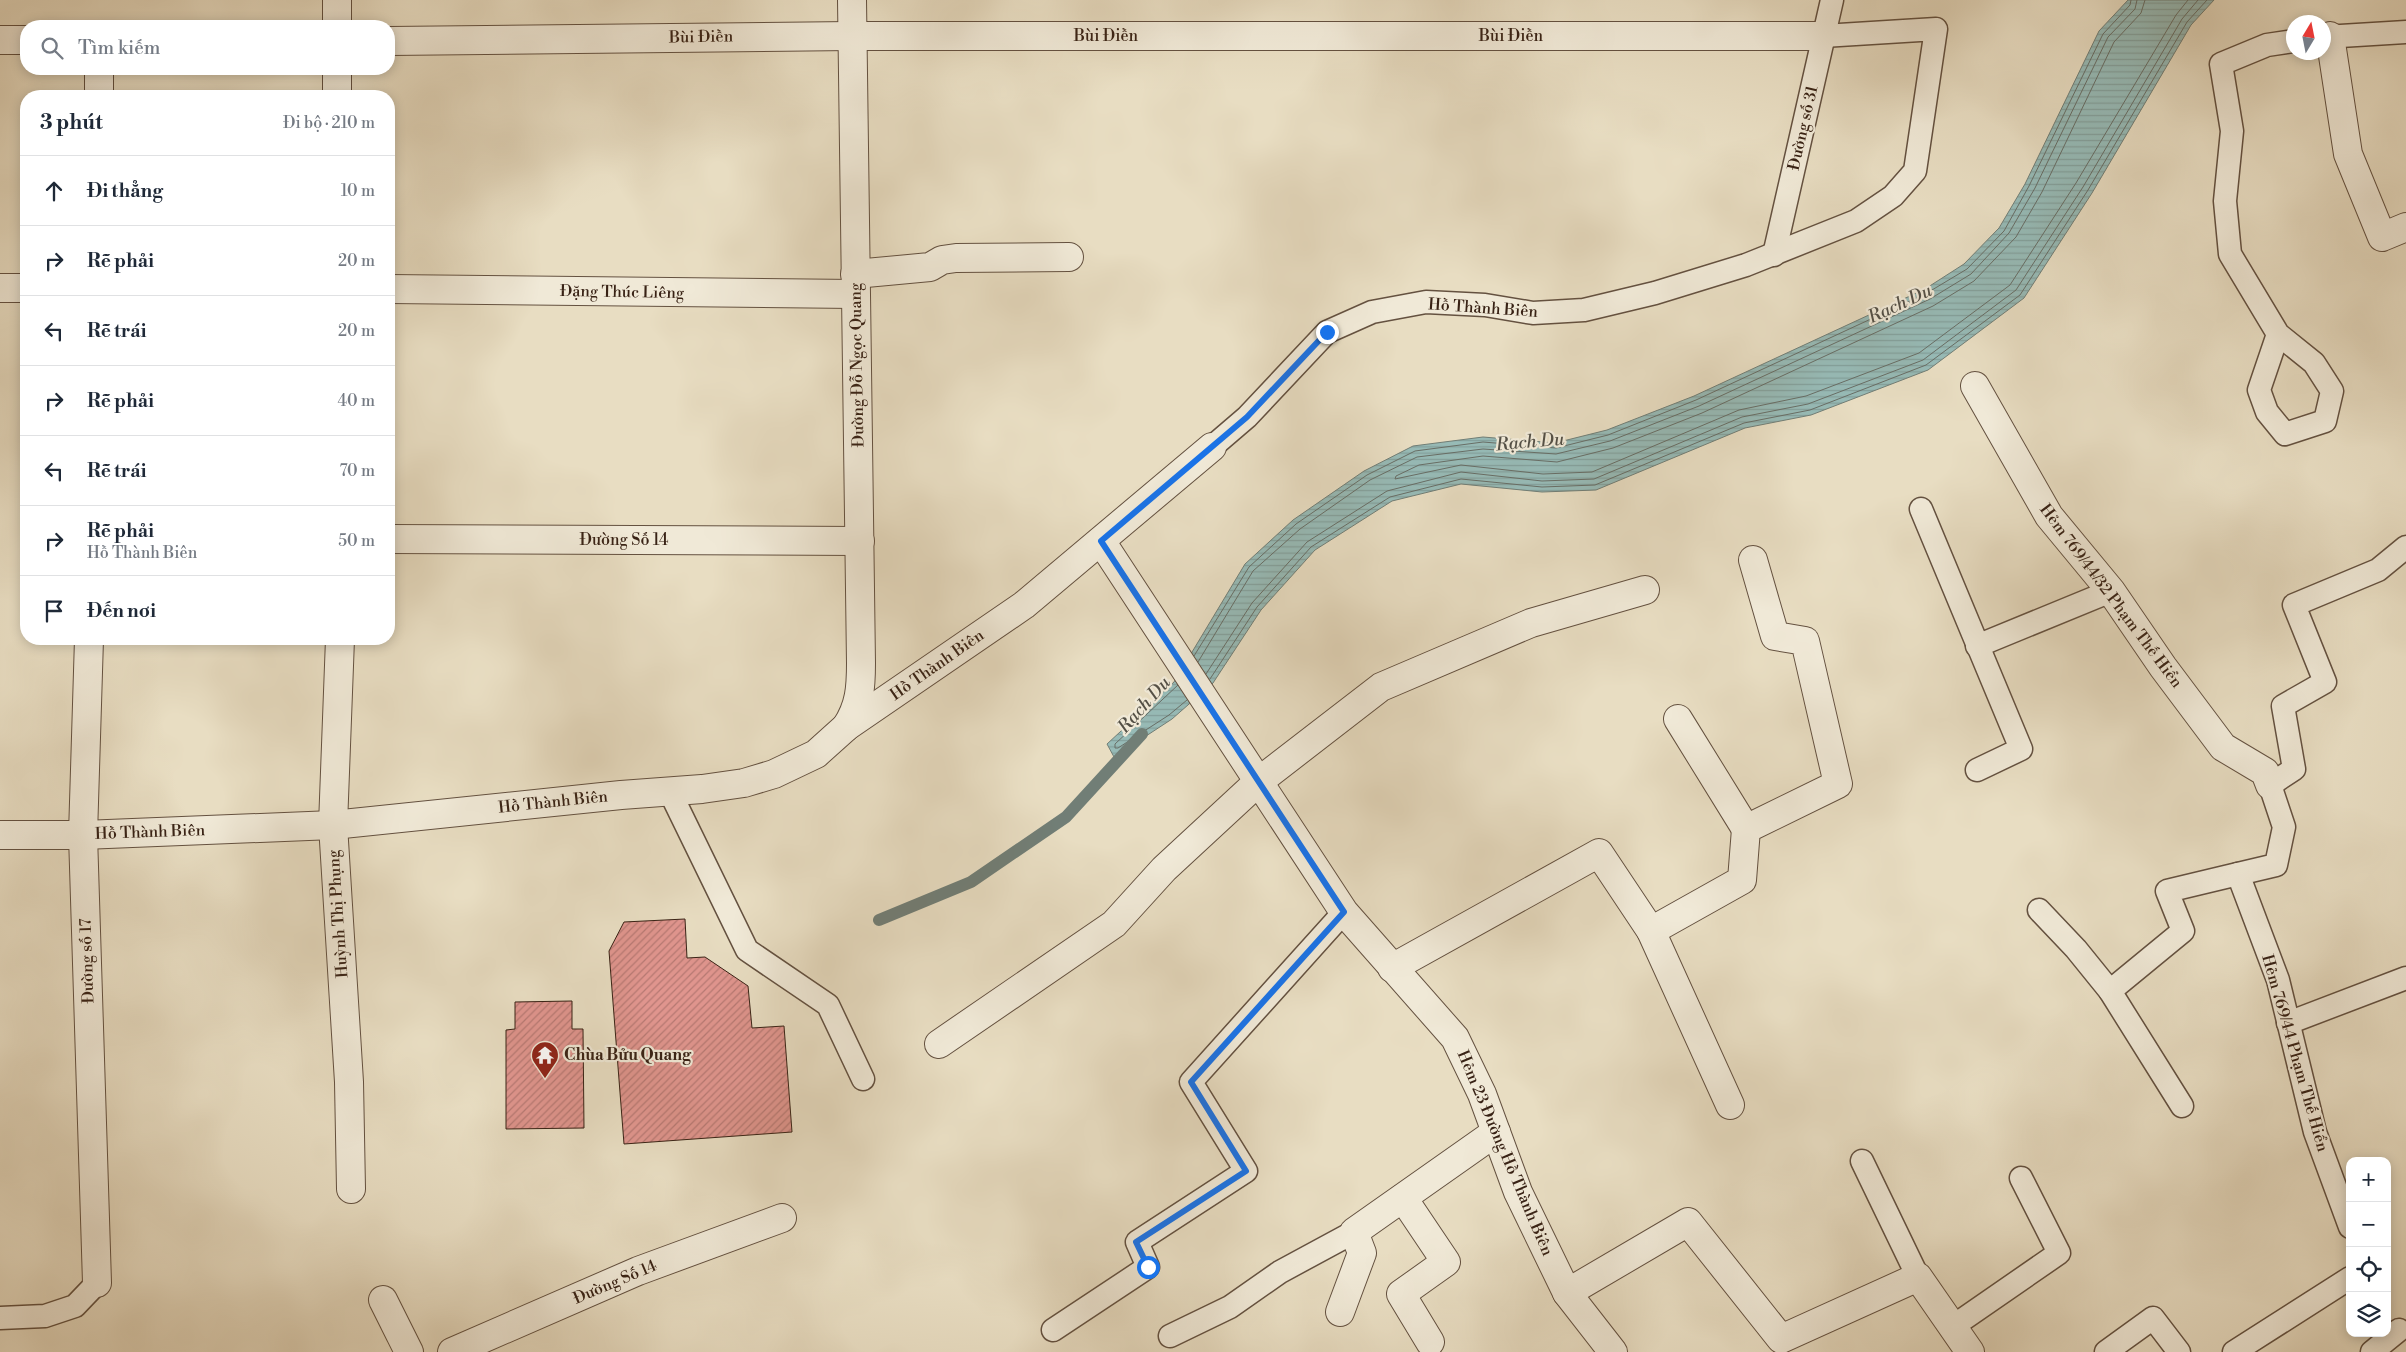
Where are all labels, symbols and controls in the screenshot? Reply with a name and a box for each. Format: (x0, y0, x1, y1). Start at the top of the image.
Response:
north arrow (2286, 15, 2331, 60)
search box (20, 20, 395, 75)
street label: Bùi Điền (668, 26, 734, 48)
street label: Bùi Điền (1073, 26, 1139, 46)
street label: Bùi Điền (1478, 26, 1544, 46)
icon: search (38, 34, 66, 62)
text: Tìm kiếm (78, 36, 161, 60)
street label: Đường số 31 (1784, 84, 1822, 172)
text: 3 phút (40, 110, 103, 136)
text: Đi bộ · 210 m (283, 113, 375, 133)
icon: ahead (40, 177, 68, 205)
text: Đi thẳng (87, 179, 163, 203)
text: 10 m (341, 181, 375, 201)
icon: right (40, 247, 68, 275)
text: Rẽ phải (87, 249, 154, 273)
text: 20 m (338, 251, 375, 271)
water label: Rạch Du (1863, 279, 1937, 329)
street label: Đặng Thúc Liêng (560, 281, 685, 303)
street label: Đường Đỗ Ngọc Quang (846, 282, 868, 447)
street label: Hồ Thành Biên (1427, 294, 1539, 322)
icon: left (40, 317, 68, 345)
text: Rẽ trái (87, 319, 147, 343)
text: 20 m (338, 321, 375, 341)
route end (1316, 321, 1339, 344)
icon: right (40, 387, 68, 415)
text: Rẽ phải (87, 389, 154, 413)
text: 40 m (338, 391, 375, 411)
water label: Rạch Du (1494, 427, 1566, 457)
icon: left (40, 457, 68, 485)
text: Rẽ trái (87, 459, 147, 483)
text: 70 m (339, 461, 375, 481)
street label: Hẻm 769/44/32 Phạm Thế Hiển (2035, 500, 2187, 692)
text: Rẽ phải (87, 519, 154, 543)
icon: right (40, 527, 68, 555)
street label: Đường Số 14 (580, 530, 669, 550)
text: 50 m (338, 531, 375, 551)
text: Hồ Thành Biên (87, 543, 197, 563)
icon: arrive (40, 597, 68, 625)
text: Đến nơi (87, 599, 156, 623)
street label: Hồ Thành Biên (886, 625, 988, 705)
water label: Rạch Du (1112, 671, 1176, 739)
street label: Hồ Thành Biên (497, 786, 609, 818)
street label: Hồ Thành Biên (95, 820, 206, 844)
street label: Huỳnh Thị Phụng (323, 848, 352, 979)
street label: Đường số 17 (76, 918, 98, 1004)
street label: Hẻm 769/44 Phạm Thế Hiển (2257, 952, 2333, 1154)
temple icon: Chùa Bửu Quang (530, 1040, 560, 1079)
place label: Chùa Bửu Quang (564, 1045, 692, 1065)
street label: Hẻm 23 Đường Hồ Thành Biên (1453, 1047, 1558, 1259)
map controls (2346, 1157, 2391, 1337)
button: + (2346, 1157, 2391, 1202)
button: − (2346, 1202, 2391, 1247)
button: locate (2346, 1247, 2391, 1292)
street label: Đường Số 14 (570, 1255, 660, 1309)
route start (1137, 1256, 1160, 1279)
button: layers (2346, 1292, 2391, 1337)

